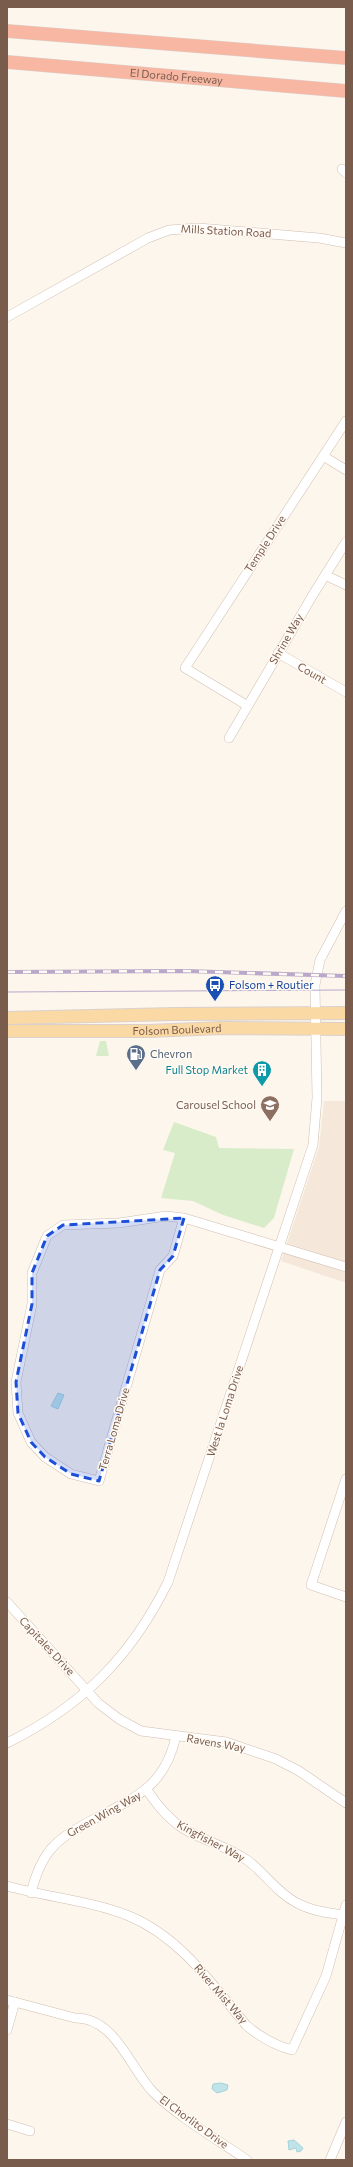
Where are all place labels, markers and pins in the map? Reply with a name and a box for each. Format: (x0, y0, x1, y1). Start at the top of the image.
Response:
bus stop icon: Folsom + Routier (204, 974, 226, 1002)
place label: Folsom + Routier (229, 978, 314, 991)
fuel station icon: Chevron (125, 1043, 147, 1071)
place label: Chevron (150, 1047, 192, 1060)
building icon: Full Stop Market (251, 1059, 273, 1087)
place label: Full Stop Market (166, 1063, 248, 1076)
school or university icon: Carousel School (259, 1094, 281, 1122)
place label: Carousel School (176, 1098, 256, 1111)

